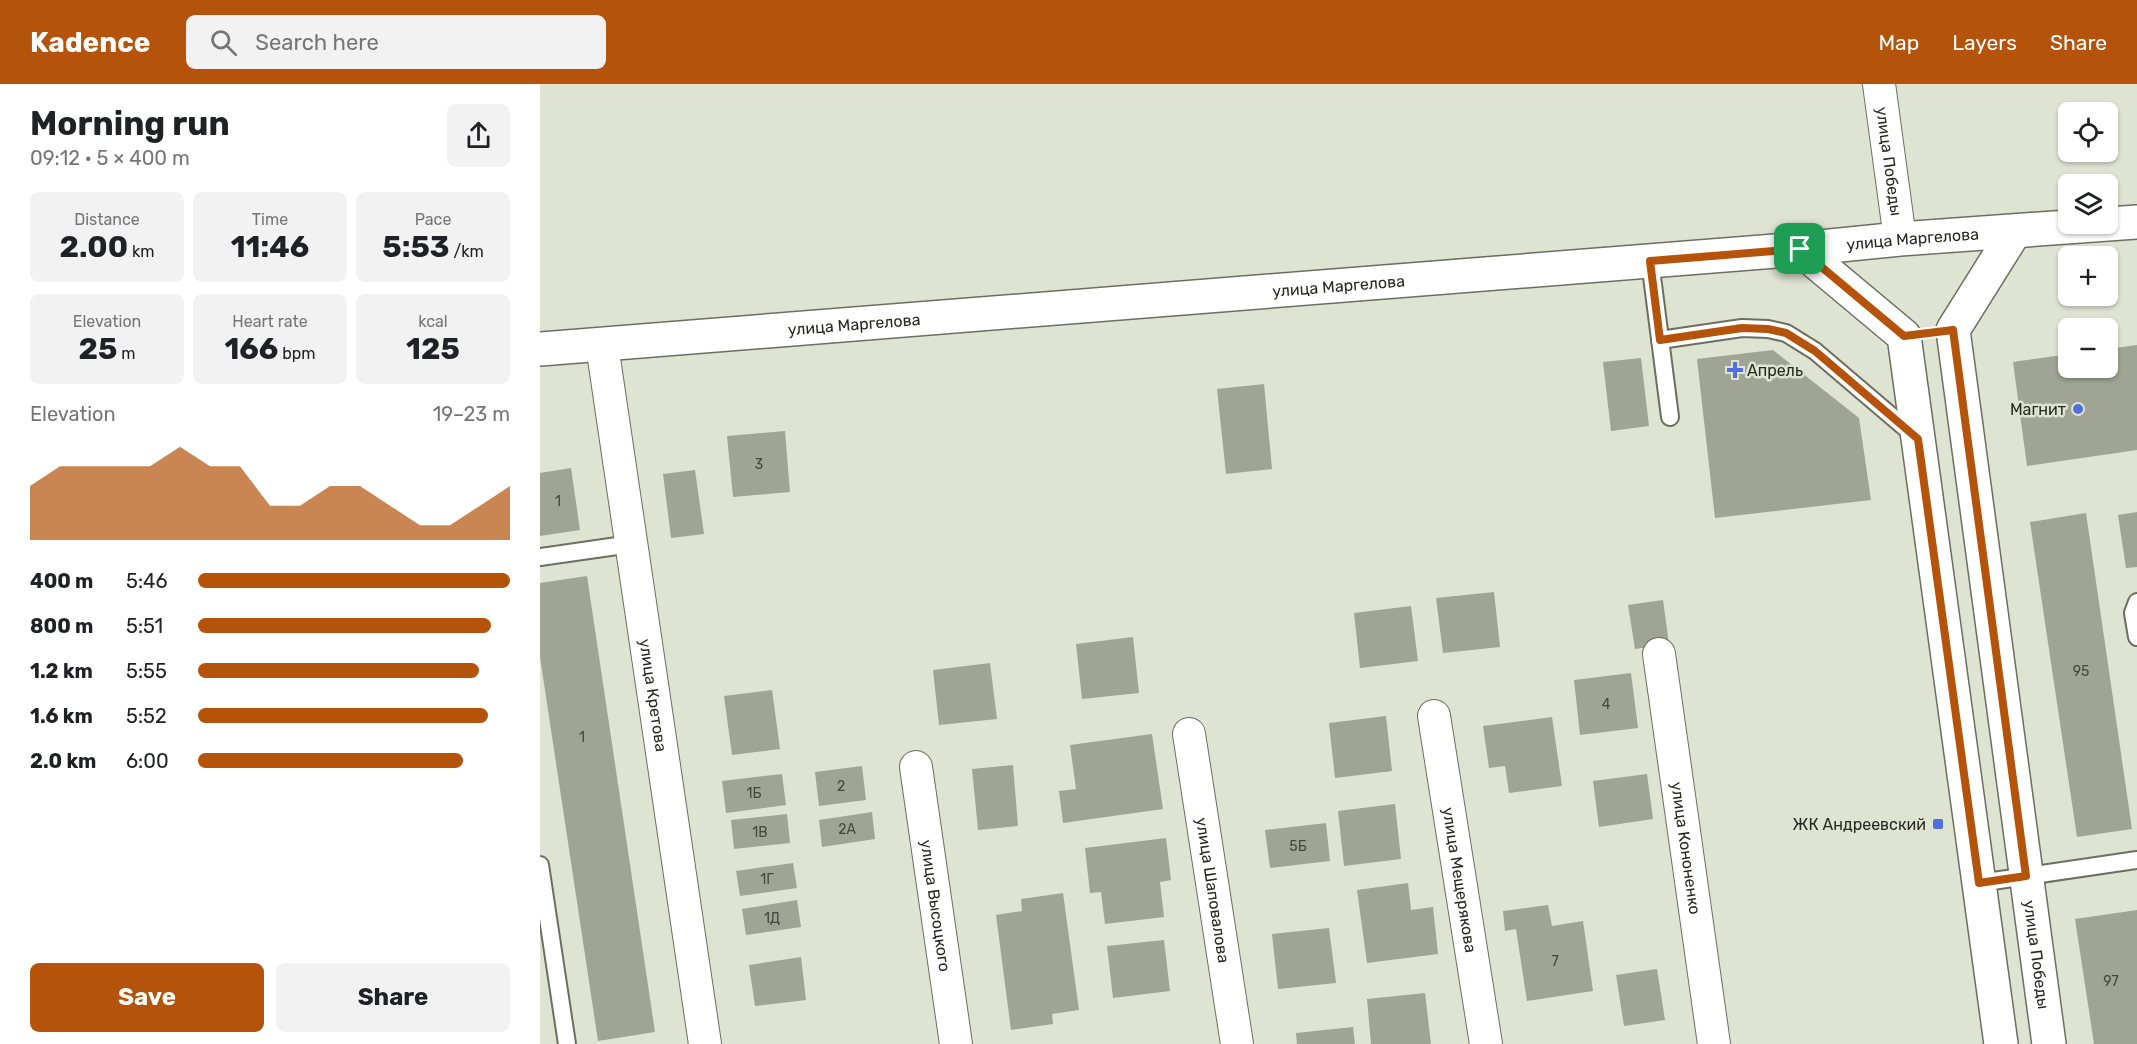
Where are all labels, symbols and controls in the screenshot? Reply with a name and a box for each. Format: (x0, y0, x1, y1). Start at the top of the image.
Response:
search box (186, 15, 606, 69)
text: Kadence (30, 26, 150, 59)
icon: search (207, 26, 240, 59)
text: Search here (255, 29, 379, 56)
text: Map (1878, 30, 1919, 55)
text: Layers (1952, 30, 2017, 55)
text: Share (2050, 30, 2107, 55)
map controls (2058, 102, 2118, 378)
button: locate (2058, 102, 2118, 162)
text: Morning run (30, 104, 230, 143)
button: share (447, 104, 510, 167)
street label: улица Победы (1873, 106, 1906, 217)
text: 09:12 · 5 × 400 m (30, 146, 190, 170)
button: layers (2058, 174, 2118, 234)
text: Distance (74, 210, 140, 229)
text: Time (252, 210, 288, 229)
text: Pace (415, 210, 451, 229)
pin (1774, 223, 1825, 274)
street label: улица Маргелова (1845, 224, 1980, 254)
text: 2.00 (59, 229, 128, 265)
text: 11:46 (231, 229, 309, 265)
text: 5:53 (382, 229, 450, 265)
icon: arrive (1783, 232, 1816, 265)
text: km (128, 242, 155, 261)
text: /km (450, 242, 484, 261)
button: + (2058, 246, 2118, 306)
street label: улица Маргелова (1271, 271, 1406, 300)
street label: улица Маргелова (787, 309, 921, 339)
text: Elevation (73, 312, 141, 331)
text: Heart rate (232, 312, 308, 331)
text: kcal (418, 312, 448, 331)
button: − (2058, 318, 2118, 378)
text: 25 (78, 331, 117, 367)
text: 166 (224, 331, 278, 367)
text: 125 (406, 331, 460, 367)
text: m (117, 344, 136, 363)
text: bpm (278, 344, 316, 363)
place label: Апрель (1747, 361, 1803, 380)
marker: Апрель (1728, 363, 1742, 377)
place label: Магнит (2010, 400, 2066, 419)
text: Elevation (30, 402, 116, 426)
text: 19–23 m (433, 402, 510, 426)
marker: Магнит (2071, 402, 2085, 416)
house number: 3 (755, 456, 763, 473)
house number: 1 (555, 493, 561, 510)
text: 400 m (30, 569, 93, 593)
text: 5:46 (126, 569, 167, 593)
text: 800 m (30, 614, 93, 638)
text: 5:51 (126, 614, 163, 638)
street label: улица Кретова (636, 637, 671, 753)
text: 1.2 km (30, 659, 93, 683)
text: 5:55 (126, 659, 167, 683)
house number: 95 (2073, 663, 2089, 680)
house number: 4 (1602, 696, 1611, 713)
text: 1.6 km (30, 704, 93, 728)
text: 5:52 (126, 704, 167, 728)
house number: 1 (579, 729, 585, 746)
text: 2.0 km (30, 749, 96, 773)
text: 6:00 (126, 749, 169, 773)
house number: 2 (837, 778, 845, 795)
street label: улица Кононенко (1668, 781, 1705, 916)
house number: 1Б (747, 785, 762, 802)
street label: улица Мещерякова (1439, 806, 1481, 954)
place label: ЖК Андреевский (1793, 815, 1926, 834)
street label: улица Шаповалова (1193, 816, 1234, 964)
marker: ЖК Андреевский (1931, 817, 1945, 831)
house number: 2А (838, 821, 856, 838)
house number: 1В (752, 824, 768, 841)
street label: улица Высоцкого (917, 838, 955, 973)
house number: 5Б (1289, 838, 1307, 855)
house number: 1Г (760, 871, 774, 888)
street label: улица Победы (2020, 899, 2054, 1010)
house number: 1Д (764, 910, 780, 927)
house number: 7 (1551, 953, 1559, 970)
button: Save (30, 963, 264, 1032)
button: Share (276, 963, 510, 1032)
house number: 97 (2103, 973, 2119, 990)

